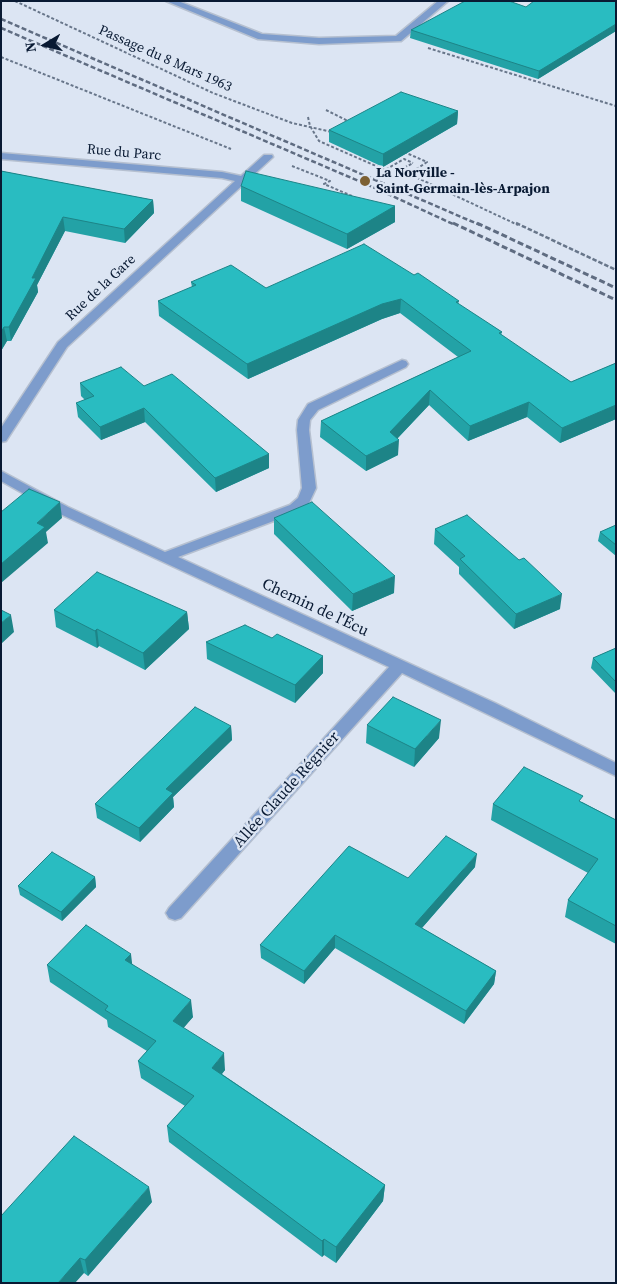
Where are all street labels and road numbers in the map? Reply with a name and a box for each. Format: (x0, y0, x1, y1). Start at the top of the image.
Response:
street label: Passage du 8 Mars 1963 (96, 22, 234, 96)
street label: Rue du Parc (86, 141, 162, 165)
street label: Rue de la Gare (62, 251, 140, 325)
street label: Chemin de l'Écu (259, 575, 371, 641)
street label: Allée Claude Régnier (230, 728, 344, 852)

